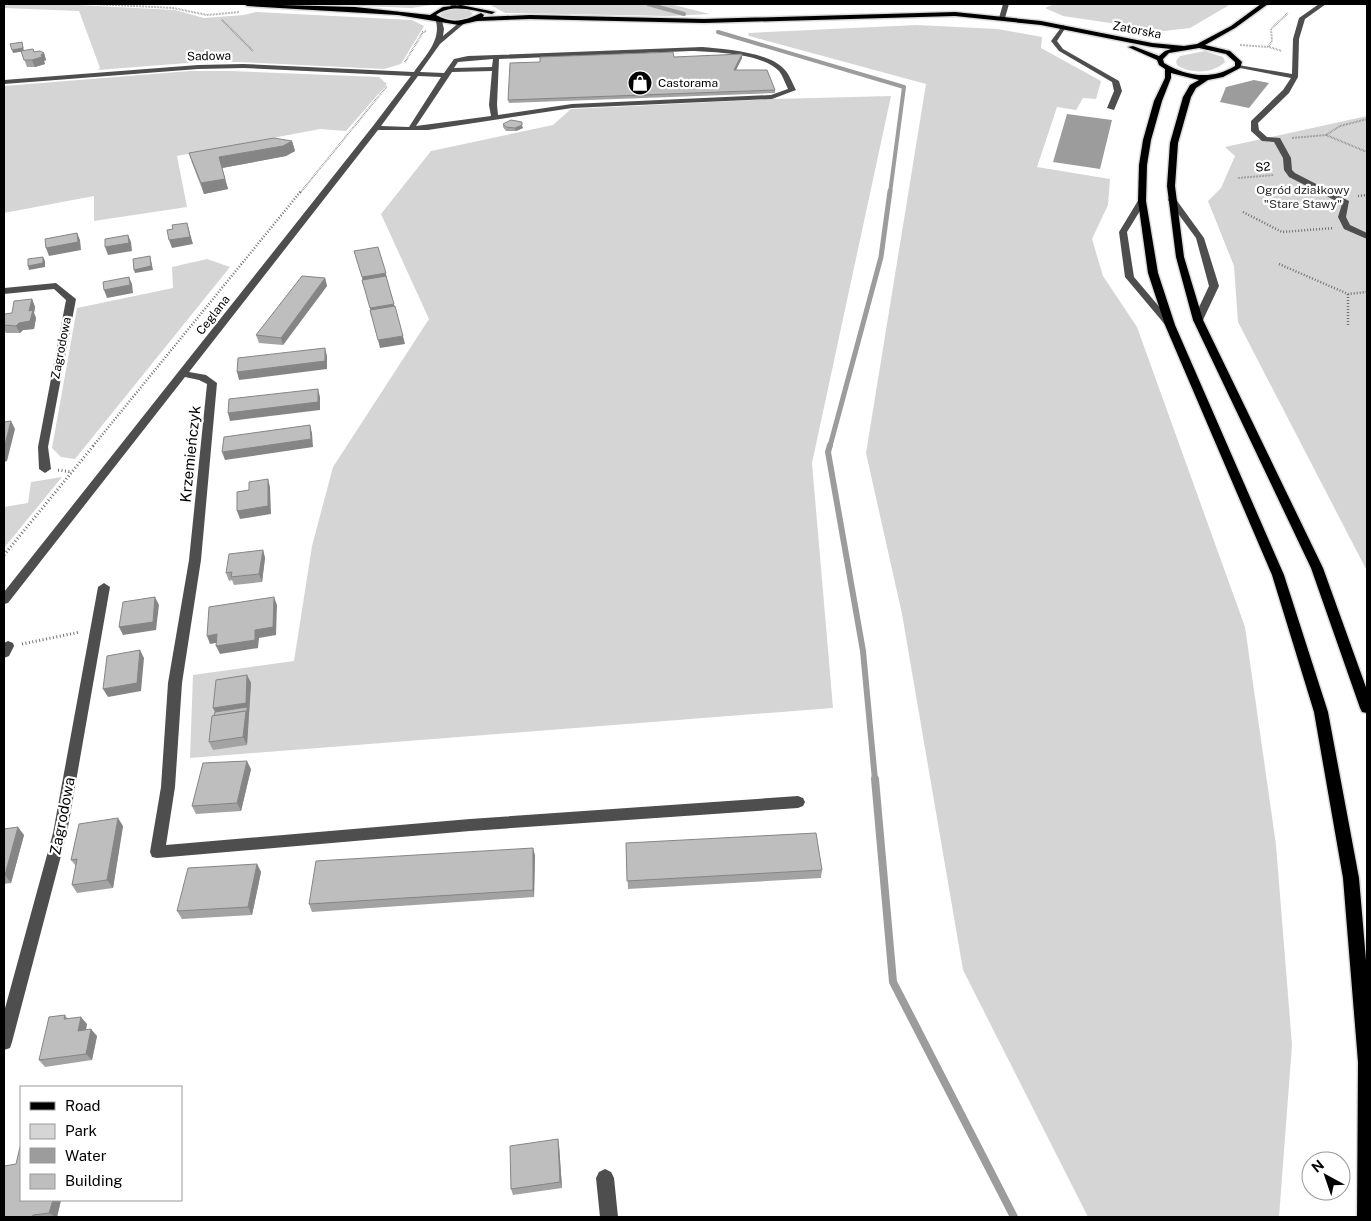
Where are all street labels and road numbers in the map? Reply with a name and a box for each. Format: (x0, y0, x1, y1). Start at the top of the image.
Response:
street label: Zatorska (1111, 18, 1163, 42)
street label: Sadowa (187, 49, 231, 63)
street label: S2 (1255, 159, 1271, 175)
street label: Ceglana (193, 292, 233, 338)
street label: Zagrodowa (48, 316, 74, 380)
street label: Krzemieńczyk (176, 405, 204, 503)
street label: Zagrodowa (46, 776, 78, 856)

